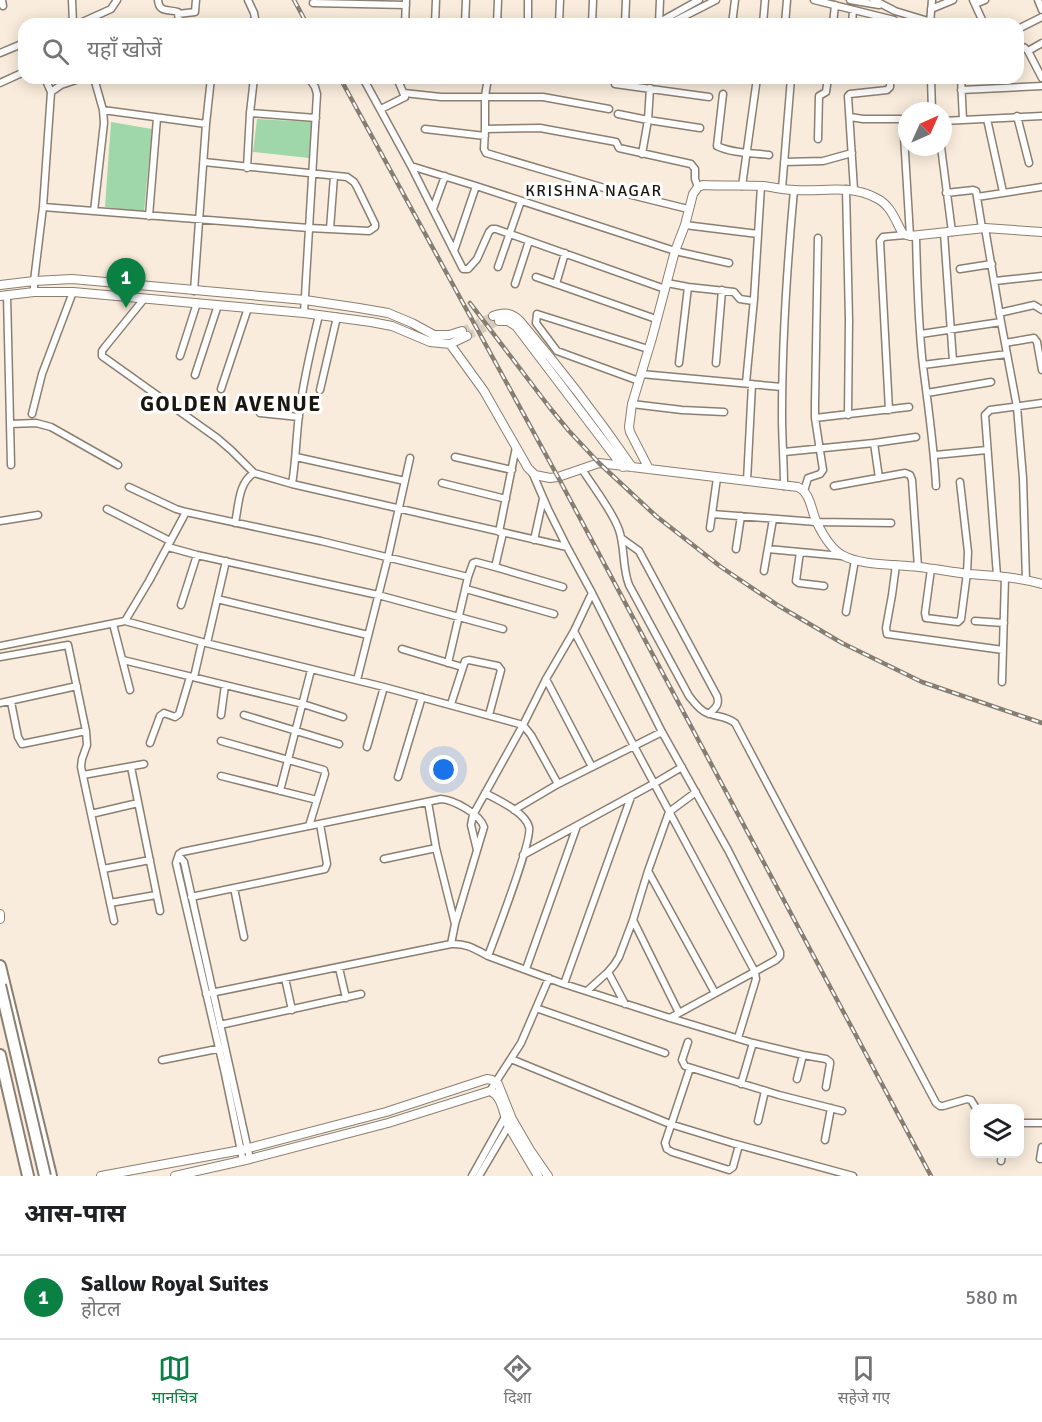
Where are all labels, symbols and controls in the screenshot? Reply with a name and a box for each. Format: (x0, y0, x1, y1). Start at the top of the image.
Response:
search box (18, 18, 1024, 84)
icon: search (39, 35, 72, 68)
text: यहाँ खोजें (87, 36, 162, 63)
north arrow (898, 102, 952, 156)
district label: KRISHNA NAGAR (525, 181, 663, 201)
pin: 1 (106, 258, 146, 308)
district label: GOLDEN AVENUE (140, 391, 322, 417)
your location (429, 755, 458, 784)
map controls (970, 1104, 1024, 1158)
button: layers (970, 1104, 1024, 1158)
text: आस-पास (24, 1198, 126, 1230)
text: Sallow Royal Suites (81, 1270, 268, 1297)
text: 1 (38, 1285, 49, 1310)
text: 580 m (965, 1285, 1018, 1310)
text: होटल (81, 1297, 120, 1322)
tab: मानचित्र (152, 1352, 198, 1410)
tab: दिशा (501, 1352, 534, 1410)
tab: सहेजे गए (838, 1352, 890, 1410)

